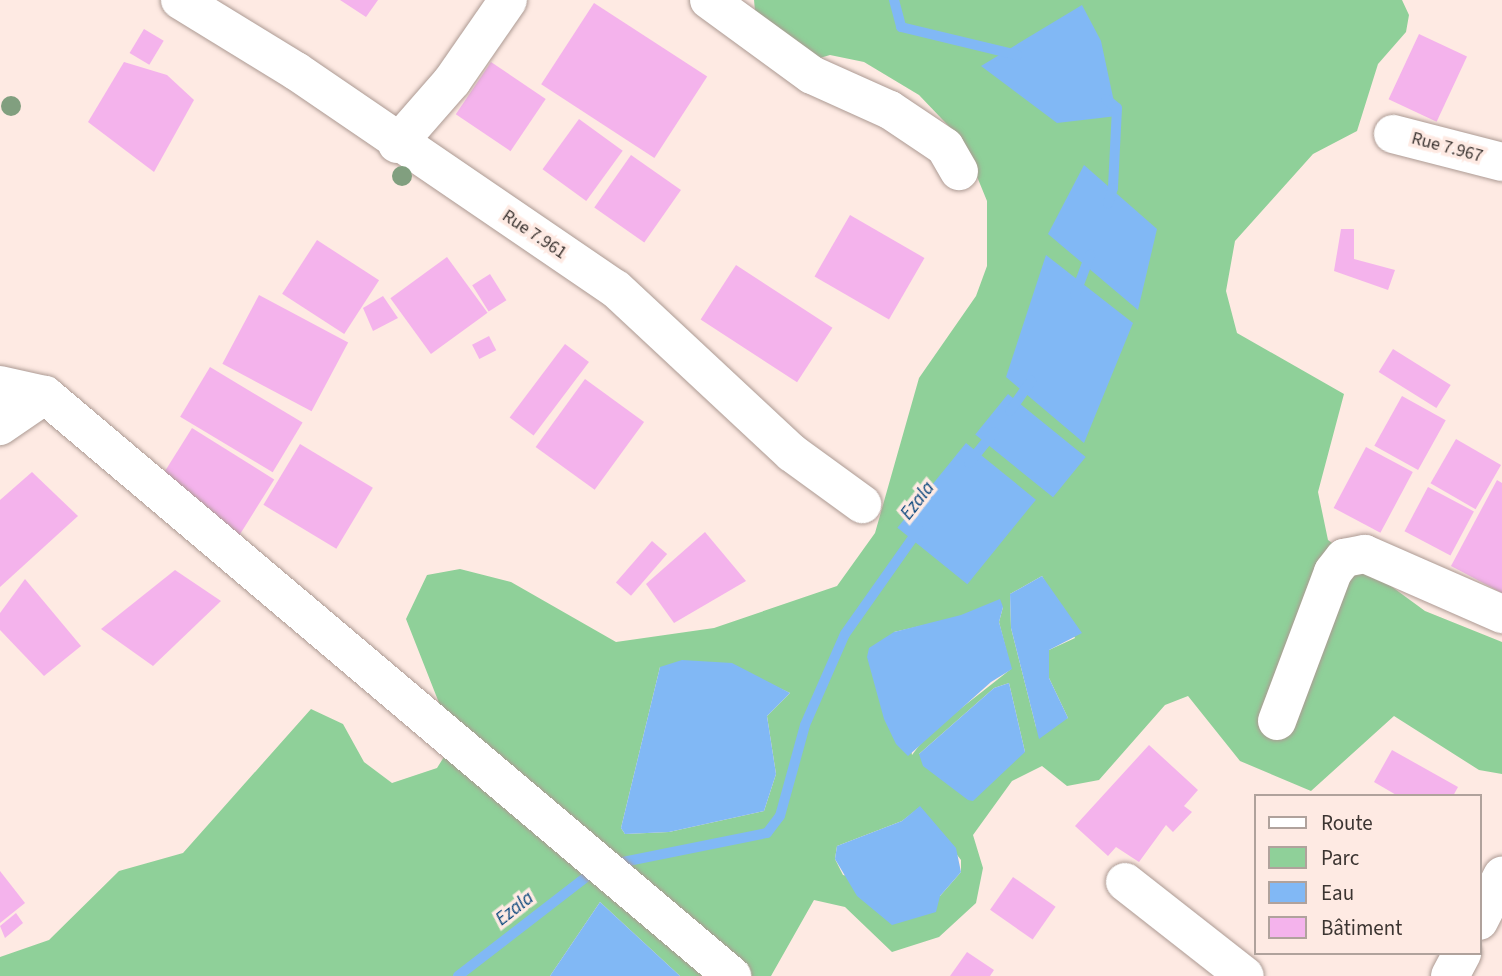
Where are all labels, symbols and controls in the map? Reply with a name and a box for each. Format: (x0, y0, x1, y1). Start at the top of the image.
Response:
street label: Rue 7.967 (1409, 128, 1485, 168)
street label: Rue 7.961 (498, 206, 570, 264)
water label: Ezala (896, 477, 940, 525)
legend (1254, 794, 1481, 955)
text: Route (1321, 808, 1373, 838)
text: Parc (1321, 843, 1359, 873)
text: Eau (1321, 878, 1354, 908)
water label: Ezala (491, 887, 539, 931)
text: Bâtiment (1321, 913, 1402, 943)

